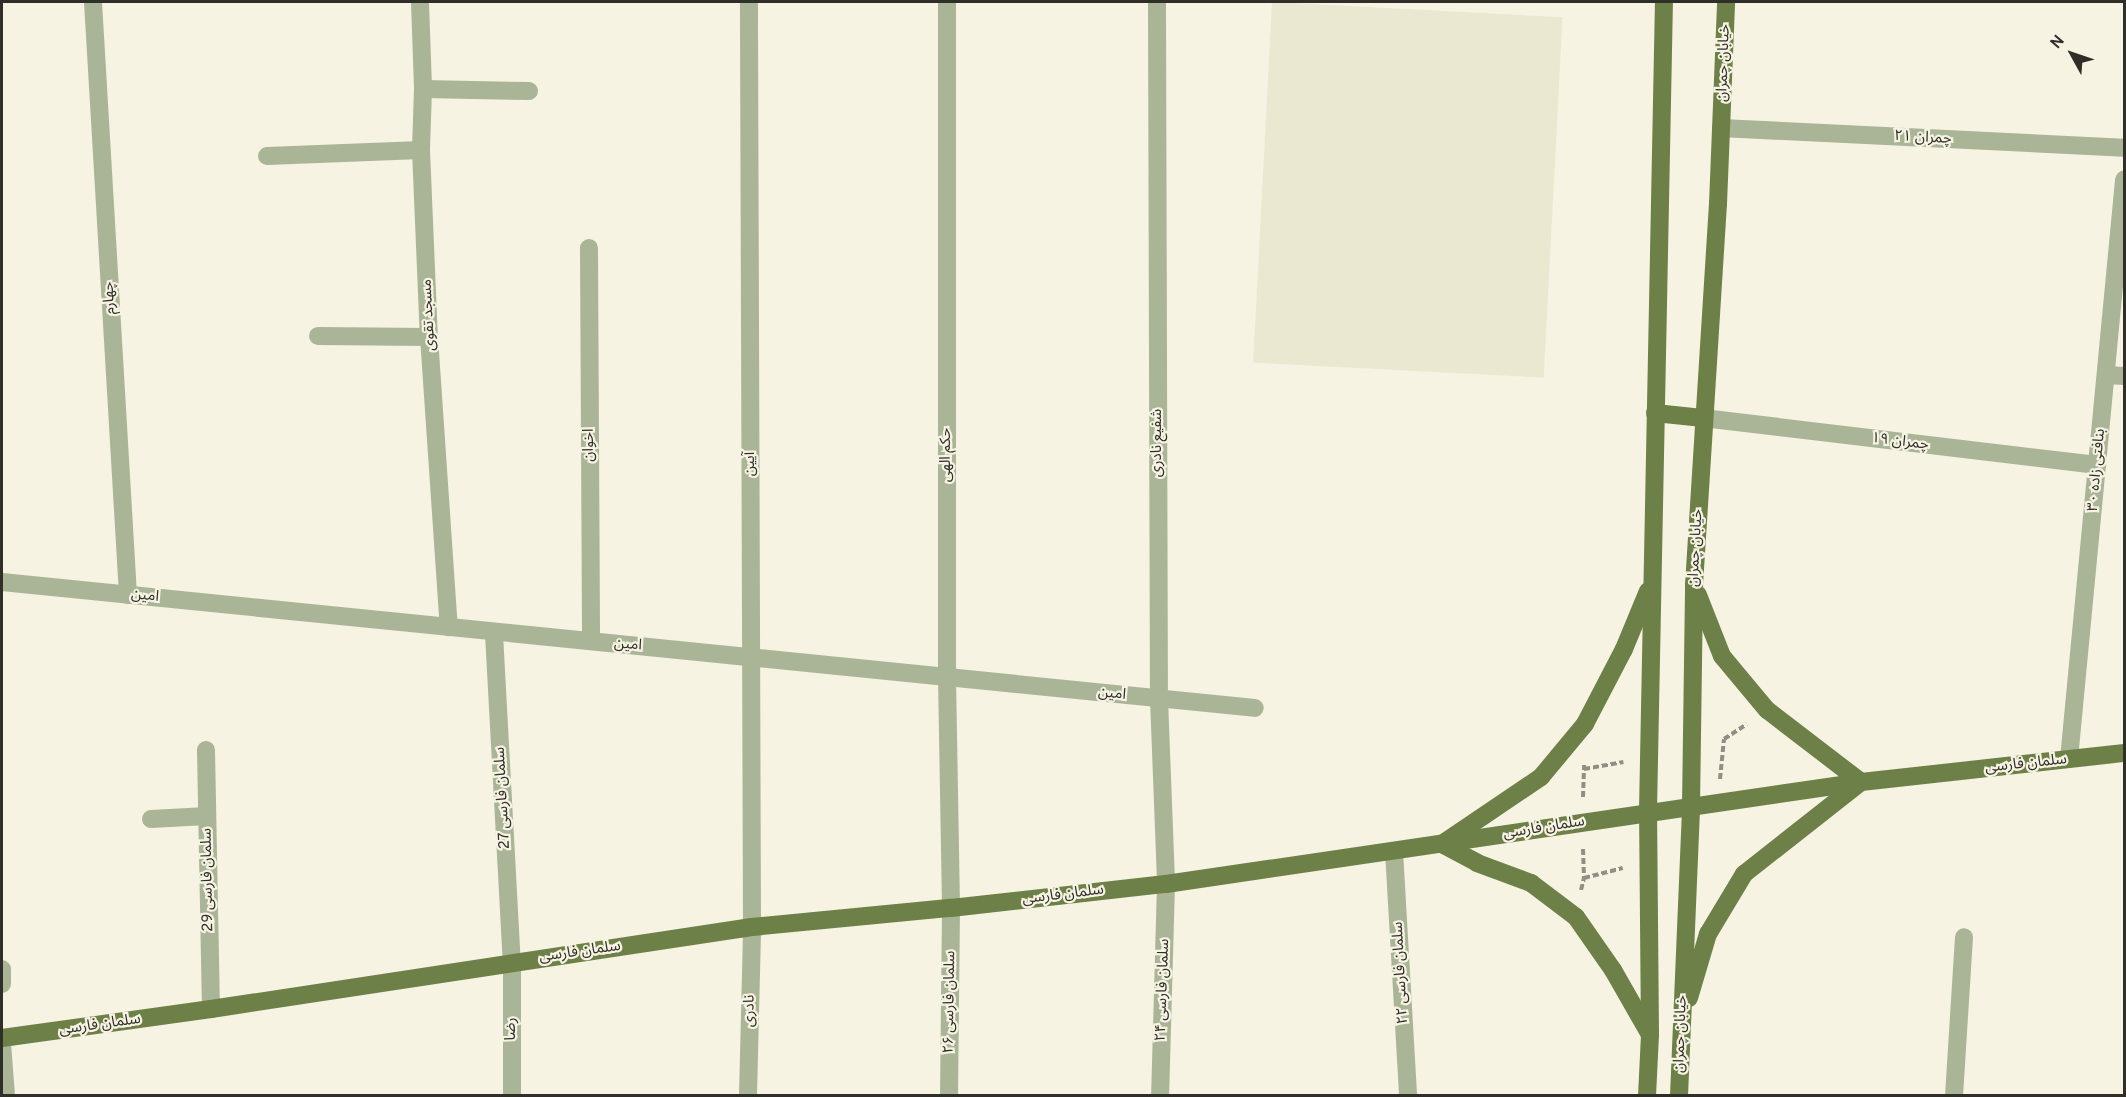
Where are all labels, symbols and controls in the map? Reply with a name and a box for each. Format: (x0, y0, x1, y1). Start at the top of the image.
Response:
street label: خیابان چمران (1714, 24, 1734, 102)
north arrow (2042, 24, 2102, 84)
text: N (2047, 32, 2070, 53)
street label: چمران ۲۱ (1894, 128, 1952, 148)
street label: مسجد تقوی (418, 279, 440, 351)
street label: چهارم (100, 281, 120, 315)
street label: شفیع نادری (1149, 409, 1167, 477)
street label: اخوان (581, 428, 599, 462)
street label: حکم الهی (938, 428, 956, 482)
street label: بنافتی زاده ۳۰ (2084, 428, 2110, 512)
street label: چمران ۱۹ (1870, 430, 1930, 454)
street label: آیین (742, 452, 760, 476)
street label: خیابان چمران (1685, 509, 1707, 587)
street label: امین (130, 586, 160, 606)
street label: امین (613, 635, 643, 655)
street label: امین (1097, 684, 1127, 704)
street label: سلمان فارسی 27 (491, 746, 515, 850)
street label: سلمان فارسی (1984, 751, 2068, 777)
street label: سلمان فارسی (1502, 813, 1586, 843)
street label: سلمان فارسی 29 (198, 828, 218, 932)
street label: سلمان فارسی (1021, 881, 1105, 909)
street label: سلمان فارسی ۲۲ (1389, 921, 1413, 1025)
street label: سلمان فارسی (538, 937, 622, 967)
street label: سلمان فارسی ۲۴ (1152, 938, 1174, 1042)
street label: سلمان فارسی ۲۶ (940, 950, 960, 1054)
street label: نادری (741, 995, 759, 1027)
street label: خیابان چمران (1671, 995, 1691, 1073)
street label: سلمان فارسی (58, 1010, 142, 1040)
street label: رضا (503, 1018, 521, 1040)

